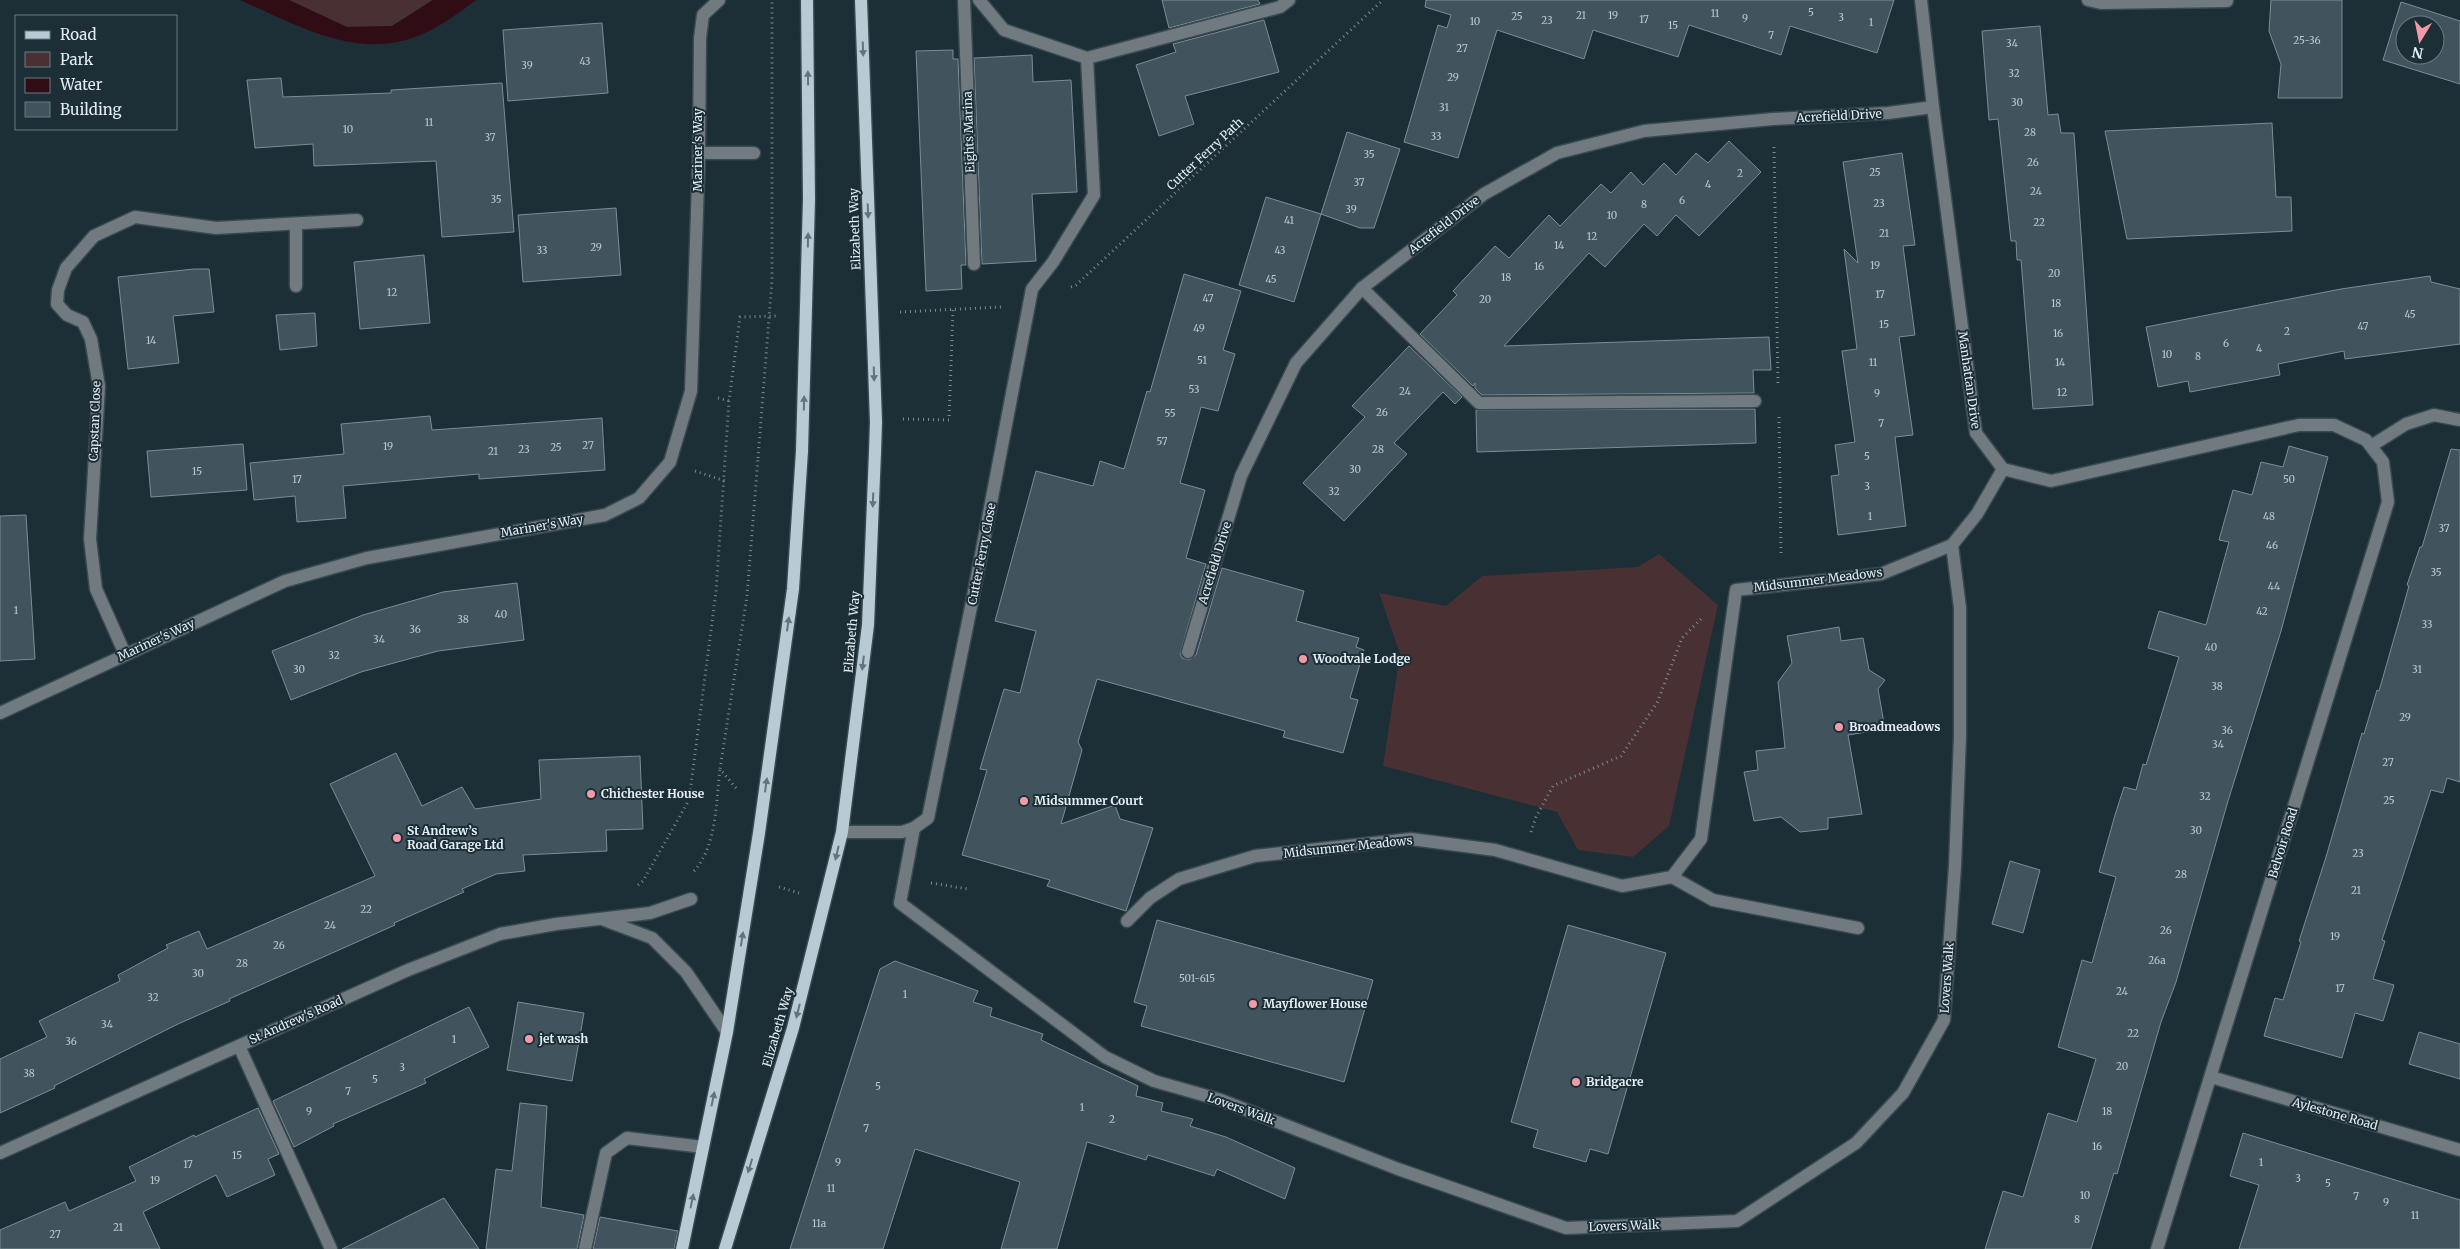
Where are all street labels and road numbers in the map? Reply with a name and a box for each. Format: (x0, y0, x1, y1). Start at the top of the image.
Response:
street label: Eights Marina (960, 90, 977, 173)
street label: Acrefield Drive (1795, 106, 1882, 125)
street label: Mariner's Way (690, 108, 705, 192)
street label: Cutter Ferry Path (1163, 114, 1246, 193)
street label: Elizabeth Way (846, 188, 863, 270)
street label: Acrefield Drive (1405, 192, 1482, 257)
street label: Manhattan Drive (1955, 330, 1984, 430)
street label: Capstan Close (86, 381, 103, 461)
street label: Cutter Ferry Close (964, 502, 999, 606)
street label: Mariner's Way (500, 511, 584, 540)
street label: Acrefield Drive (1195, 520, 1234, 607)
street label: Midsummer Meadows (1753, 564, 1883, 595)
street label: Elizabeth Way (840, 590, 863, 674)
street label: Mariner's Way (115, 615, 197, 664)
street label: Belvoir Road (2265, 806, 2300, 880)
street label: Midsummer Meadows (1283, 832, 1413, 861)
street label: Lovers Walk (1937, 942, 1956, 1014)
street label: Elizabeth Way (759, 985, 796, 1069)
street label: St Andrew's Road (247, 992, 345, 1047)
street label: Lovers Walk (1205, 1089, 1277, 1128)
street label: Aylestone Road (2290, 1094, 2379, 1133)
street label: Lovers Walk (1588, 1217, 1660, 1234)

